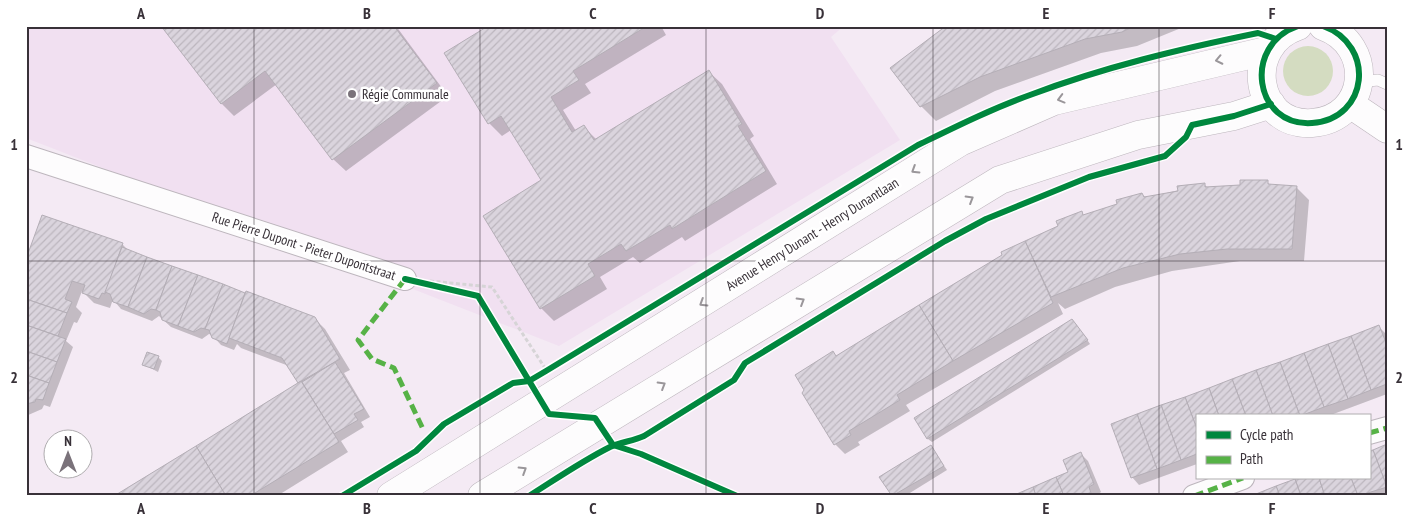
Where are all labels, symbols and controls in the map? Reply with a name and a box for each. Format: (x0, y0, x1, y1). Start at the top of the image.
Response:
text: A (136, 3, 146, 23)
text: B (363, 3, 371, 23)
text: C (589, 3, 597, 23)
text: D (816, 3, 825, 23)
text: E (1043, 3, 1050, 23)
text: F (1269, 3, 1276, 23)
one-way arrow (1214, 54, 1223, 65)
place label: Régie Communale (362, 85, 449, 103)
marker: Régie Communale (346, 88, 358, 100)
one-way arrow (1056, 93, 1065, 104)
text: 1 (10, 134, 18, 154)
text: 1 (1395, 134, 1403, 154)
one-way arrow (912, 164, 921, 173)
street label: Avenue Henry Dunant - Henry Dunantlaan (722, 173, 902, 295)
one-way arrow (964, 195, 973, 205)
street label: Rue Pierre Dupont - Pieter Dupontstraat (210, 208, 398, 284)
one-way arrow (700, 296, 709, 306)
one-way arrow (795, 298, 804, 307)
text: 2 (10, 367, 18, 387)
text: 2 (1395, 367, 1403, 387)
one-way arrow (656, 382, 665, 392)
legend (1196, 414, 1370, 480)
text: Cycle path (1240, 425, 1293, 444)
north arrow (42, 430, 92, 480)
text: N (64, 432, 72, 450)
text: Path (1240, 449, 1263, 468)
one-way arrow (518, 467, 527, 476)
text: A (136, 498, 146, 518)
text: B (363, 498, 371, 518)
text: C (589, 498, 597, 518)
text: D (816, 498, 825, 518)
text: E (1043, 498, 1050, 518)
text: F (1269, 498, 1276, 518)

